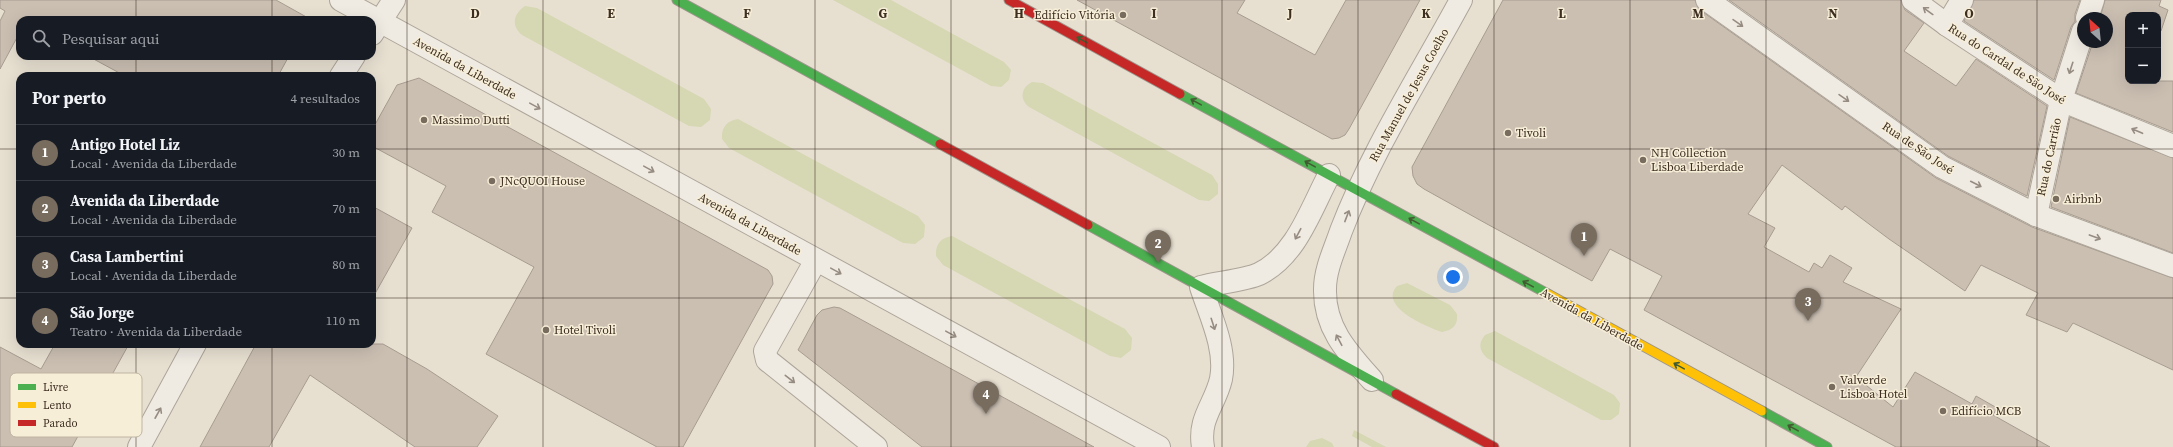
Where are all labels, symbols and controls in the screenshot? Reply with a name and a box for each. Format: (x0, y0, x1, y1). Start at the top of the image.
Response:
text: D (470, 5, 480, 22)
text: E (607, 5, 615, 22)
text: F (743, 5, 751, 22)
text: G (879, 5, 888, 22)
text: H (1014, 5, 1024, 22)
text: I (1151, 5, 1157, 22)
text: J (1286, 5, 1293, 22)
text: K (1421, 5, 1431, 22)
text: L (1558, 5, 1566, 22)
text: M (1692, 5, 1704, 22)
text: N (1828, 5, 1838, 22)
text: O (1964, 5, 1974, 22)
place label: Edifício Vitória (1034, 7, 1116, 23)
one-way arrow (1923, 7, 1934, 15)
marker: Edifício Vitória (1118, 10, 1128, 20)
north arrow (2077, 12, 2113, 48)
map controls (2125, 12, 2161, 84)
button: + (2125, 12, 2161, 48)
search box (16, 16, 376, 60)
one-way arrow (1733, 19, 1744, 27)
street label: Rua do Cardal de São José (1945, 20, 2069, 108)
street label: Rua Manuel de Jesus Coelho (1366, 25, 1453, 165)
icon: search (30, 27, 52, 49)
text: Pesquisar aqui (62, 28, 159, 49)
street label: Avenida da Liberdade (411, 33, 519, 103)
one-way arrow (1076, 35, 1088, 43)
button: − (2125, 48, 2161, 84)
one-way arrow (2067, 61, 2074, 74)
text: Por perto (32, 86, 106, 110)
text: 4 resultados (290, 90, 360, 107)
one-way arrow (1839, 94, 1850, 102)
one-way arrow (1190, 98, 1202, 105)
one-way arrow (529, 103, 541, 110)
place label: Massimo Dutti (432, 112, 510, 128)
marker: Massimo Dutti (419, 115, 429, 125)
street label: Rua do Carrião (2033, 116, 2065, 198)
street label: Rua de São José (1879, 118, 1957, 178)
place label: Tivoli (1516, 125, 1547, 141)
one-way arrow (2131, 127, 2143, 135)
marker: Tivoli (1503, 128, 1513, 138)
text: Antigo Hotel Liz (70, 134, 180, 155)
text: 1 (41, 144, 49, 161)
text: 30 m (332, 144, 360, 161)
place label: NH Collection Lisboa Liberdade (1651, 145, 1744, 175)
text: Local · Avenida da Liberdade (70, 155, 237, 172)
marker: NH Collection Lisboa Liberdade (1638, 155, 1648, 165)
one-way arrow (1304, 160, 1316, 168)
one-way arrow (643, 165, 655, 173)
place label: JNcQUOI House (499, 173, 585, 189)
marker: JNcQUOI House (487, 176, 497, 186)
one-way arrow (1970, 181, 1982, 189)
street label: Avenida da Liberdade (696, 189, 804, 259)
text: Avenida da Liberdade (70, 190, 219, 211)
place label: Airbnb (2064, 191, 2102, 207)
marker: Airbnb (2051, 194, 2061, 204)
text: 2 (41, 200, 49, 217)
text: 70 m (332, 200, 360, 217)
one-way arrow (1344, 209, 1351, 222)
text: Local · Avenida da Liberdade (70, 211, 237, 228)
one-way arrow (1408, 217, 1420, 225)
pin: 1 (1571, 223, 1597, 256)
one-way arrow (1294, 228, 1301, 240)
pin: 2 (1145, 230, 1171, 263)
one-way arrow (2089, 233, 2101, 241)
text: Casa Lambertini (70, 246, 184, 267)
text: 3 (41, 256, 49, 273)
text: 80 m (332, 256, 360, 273)
text: Local · Avenida da Liberdade (70, 267, 237, 284)
your location (1443, 267, 1463, 287)
one-way arrow (830, 268, 842, 276)
one-way arrow (1522, 279, 1534, 287)
street label: Avenida da Liberdade (1538, 284, 1646, 354)
pin: 3 (1795, 288, 1821, 321)
text: São Jorge (70, 302, 134, 323)
text: 4 (41, 312, 49, 329)
text: 110 m (326, 312, 360, 329)
one-way arrow (1210, 317, 1217, 330)
place label: Hotel Tivoli (554, 322, 616, 338)
text: Teatro · Avenida da Liberdade (70, 323, 242, 340)
marker: Hotel Tivoli (541, 325, 551, 335)
one-way arrow (944, 330, 956, 338)
one-way arrow (1335, 334, 1342, 346)
one-way arrow (1673, 361, 1685, 369)
place label: Valverde Lisboa Hotel (1840, 372, 1908, 402)
legend (10, 373, 142, 437)
one-way arrow (785, 374, 796, 383)
text: Livre (43, 380, 69, 395)
pin: 4 (973, 381, 999, 414)
marker: Valverde Lisboa Hotel (1827, 382, 1837, 392)
text: Lento (43, 398, 71, 413)
place label: Edifício MCB (1951, 403, 2022, 419)
marker: Edifício MCB (1938, 406, 1948, 416)
one-way arrow (154, 407, 162, 419)
text: Parado (43, 416, 77, 431)
one-way arrow (1787, 424, 1799, 432)

